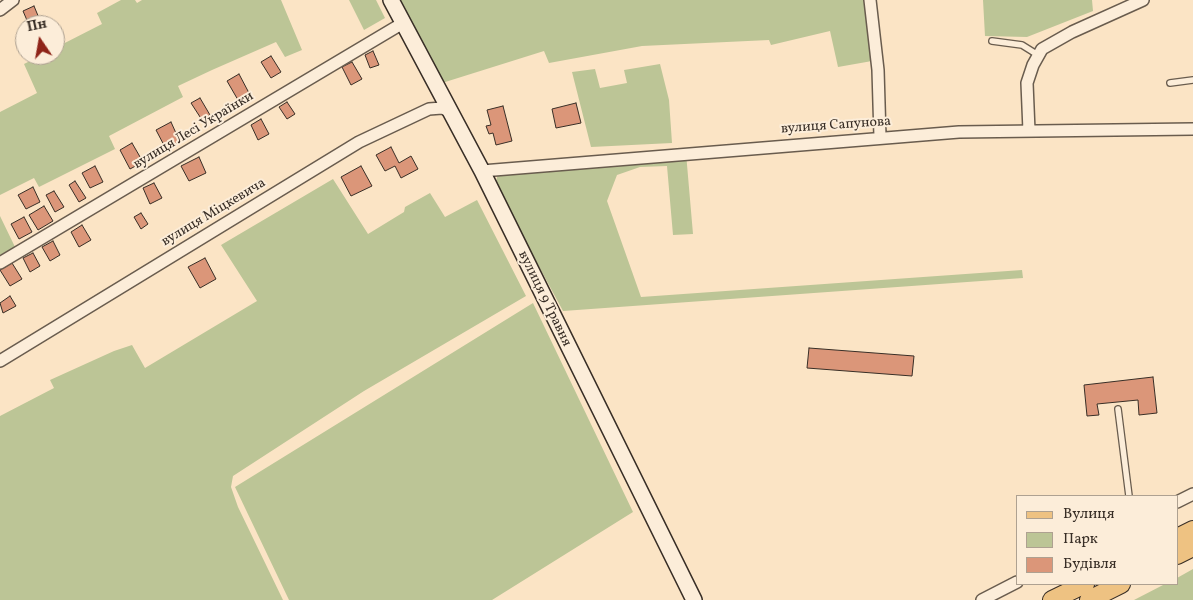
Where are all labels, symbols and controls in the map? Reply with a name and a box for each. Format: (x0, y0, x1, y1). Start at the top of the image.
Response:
text: Пн (25, 14, 49, 37)
north arrow (15, 15, 65, 65)
street label: вулиця Лесі Українки (131, 88, 257, 174)
street label: вулиця Сапунова (780, 114, 892, 138)
street label: вулиця Міцкевича (159, 175, 269, 251)
street label: вулиця 9 Травня (514, 248, 574, 350)
legend (1016, 495, 1178, 585)
text: Вулиця (1063, 504, 1114, 525)
text: Парк (1063, 529, 1098, 550)
text: Будівля (1063, 554, 1117, 575)

